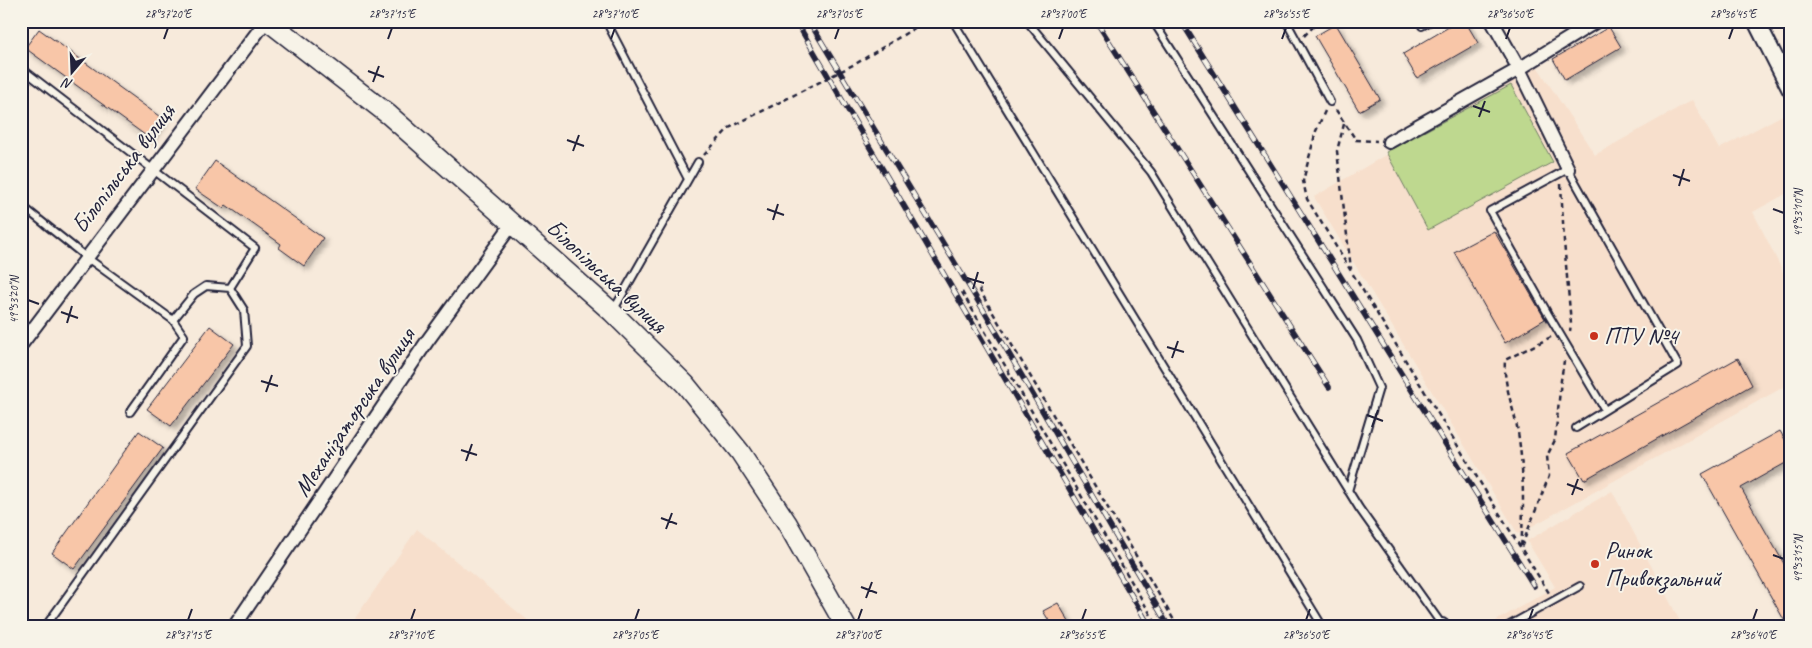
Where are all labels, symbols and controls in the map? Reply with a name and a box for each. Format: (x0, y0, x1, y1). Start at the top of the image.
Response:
text: 28°37'20"E (145, 6, 193, 22)
text: 28°37'15"E (369, 6, 417, 22)
text: 28°37'10"E (592, 6, 640, 22)
text: 28°37'05"E (816, 6, 864, 22)
text: 28°37'00"E (1040, 6, 1088, 22)
text: 28°36'55"E (1263, 6, 1311, 22)
text: 28°36'50"E (1487, 6, 1535, 22)
text: 28°36'45"E (1710, 6, 1758, 22)
north arrow (48, 48, 98, 98)
text: N (59, 74, 75, 93)
street label: Білопільська вулиця (65, 96, 182, 239)
text: 49°53'10"N (1790, 188, 1806, 237)
street label: Білопільська вулиця (540, 212, 675, 340)
text: 49°53'20"N (6, 275, 22, 324)
street label: Механізаторська вулиця (287, 321, 423, 502)
place label: ПТУ №4 (1604, 321, 1680, 351)
marker: ПТУ №4 (1588, 330, 1600, 342)
text: 49°53'15"N (1790, 534, 1806, 583)
place label: Ринок Привокзальний (1605, 535, 1723, 594)
marker: Ринок Привокзальний (1589, 558, 1601, 570)
text: 28°37'15"E (165, 627, 213, 643)
text: 28°37'10"E (388, 627, 436, 643)
text: 28°37'05"E (612, 627, 660, 643)
text: 28°37'00"E (835, 627, 883, 643)
text: 28°36'55"E (1059, 627, 1107, 643)
text: 28°36'50"E (1283, 627, 1331, 643)
text: 28°36'45"E (1506, 627, 1554, 643)
text: 28°36'40"E (1730, 627, 1778, 643)

